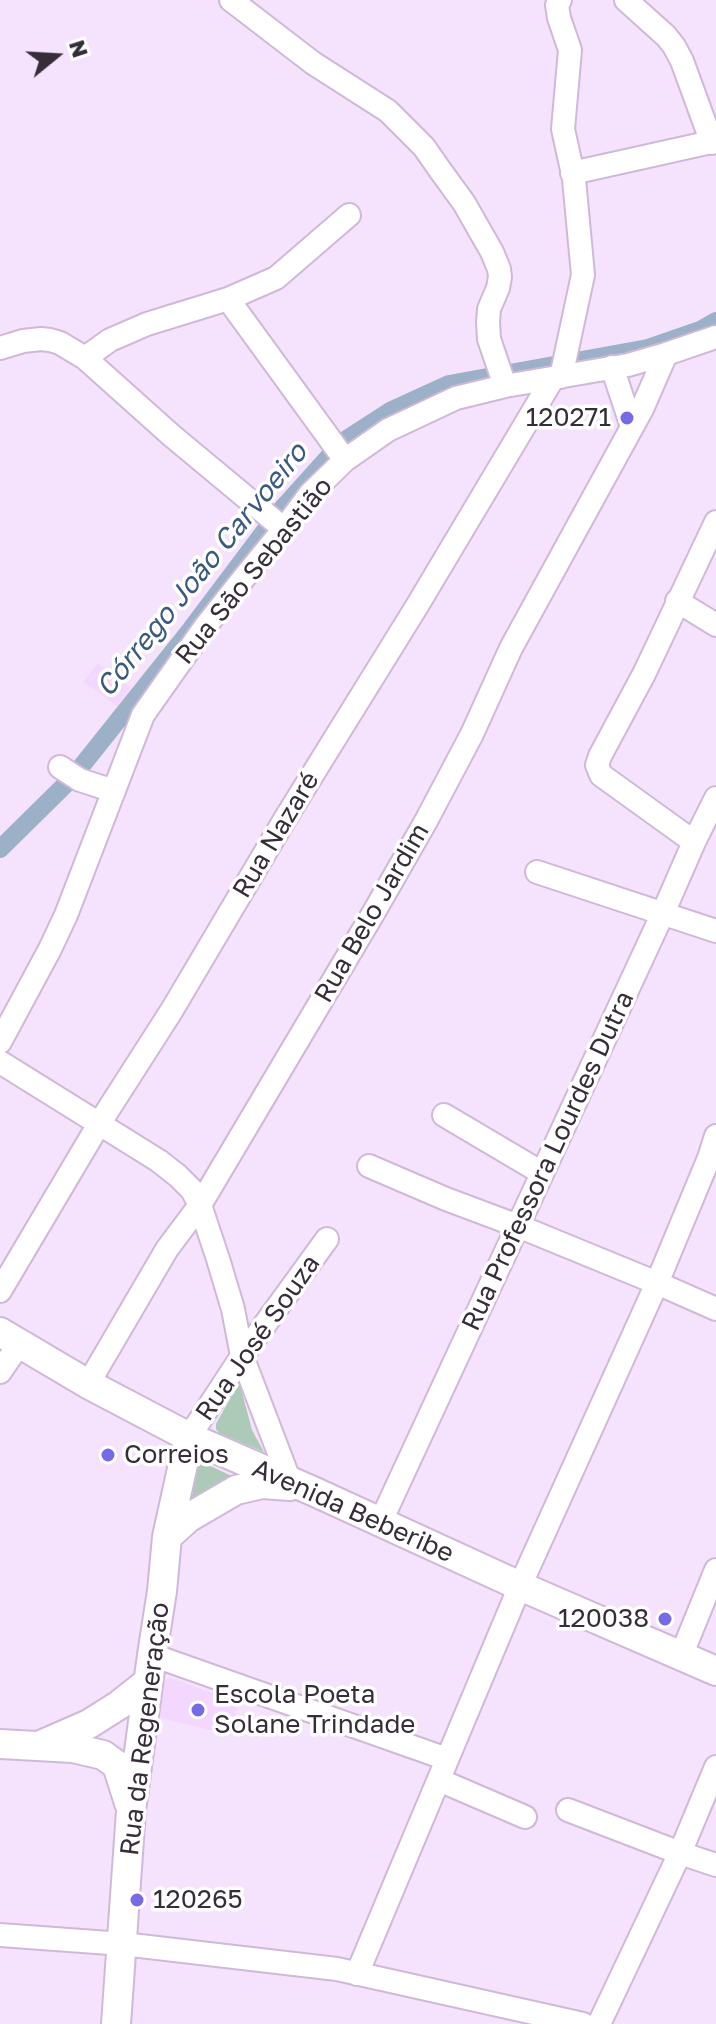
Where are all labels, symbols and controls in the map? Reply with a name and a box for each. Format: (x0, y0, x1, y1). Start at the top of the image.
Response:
north arrow (16, 16, 96, 96)
text: N (64, 36, 95, 61)
place label: 120271 (526, 402, 611, 434)
marker: 120271 (618, 409, 636, 427)
water label: Córrego João Carvoeiro (89, 437, 315, 703)
street label: Rua São Sebastião (169, 471, 339, 671)
street label: Rua Nazaré (226, 766, 326, 904)
street label: Rua Belo Jardim (308, 818, 436, 1008)
street label: Rua Professora Lourdes Dutra (455, 986, 641, 1336)
street label: Rua José Souza (189, 1249, 327, 1427)
place label: Correios (124, 1439, 229, 1471)
marker: Correios (99, 1446, 117, 1464)
street label: Avenida Beberibe (248, 1453, 458, 1569)
street label: Rua da Regeneração (114, 1601, 176, 1857)
place label: 120038 (558, 1603, 649, 1635)
marker: 120038 (656, 1610, 674, 1628)
place label: Escola Poeta Solane Trindade (214, 1679, 415, 1740)
marker: Escola Poeta Solane Trindade (189, 1701, 207, 1719)
place label: 120265 (153, 1884, 243, 1916)
marker: 120265 (128, 1891, 146, 1909)

